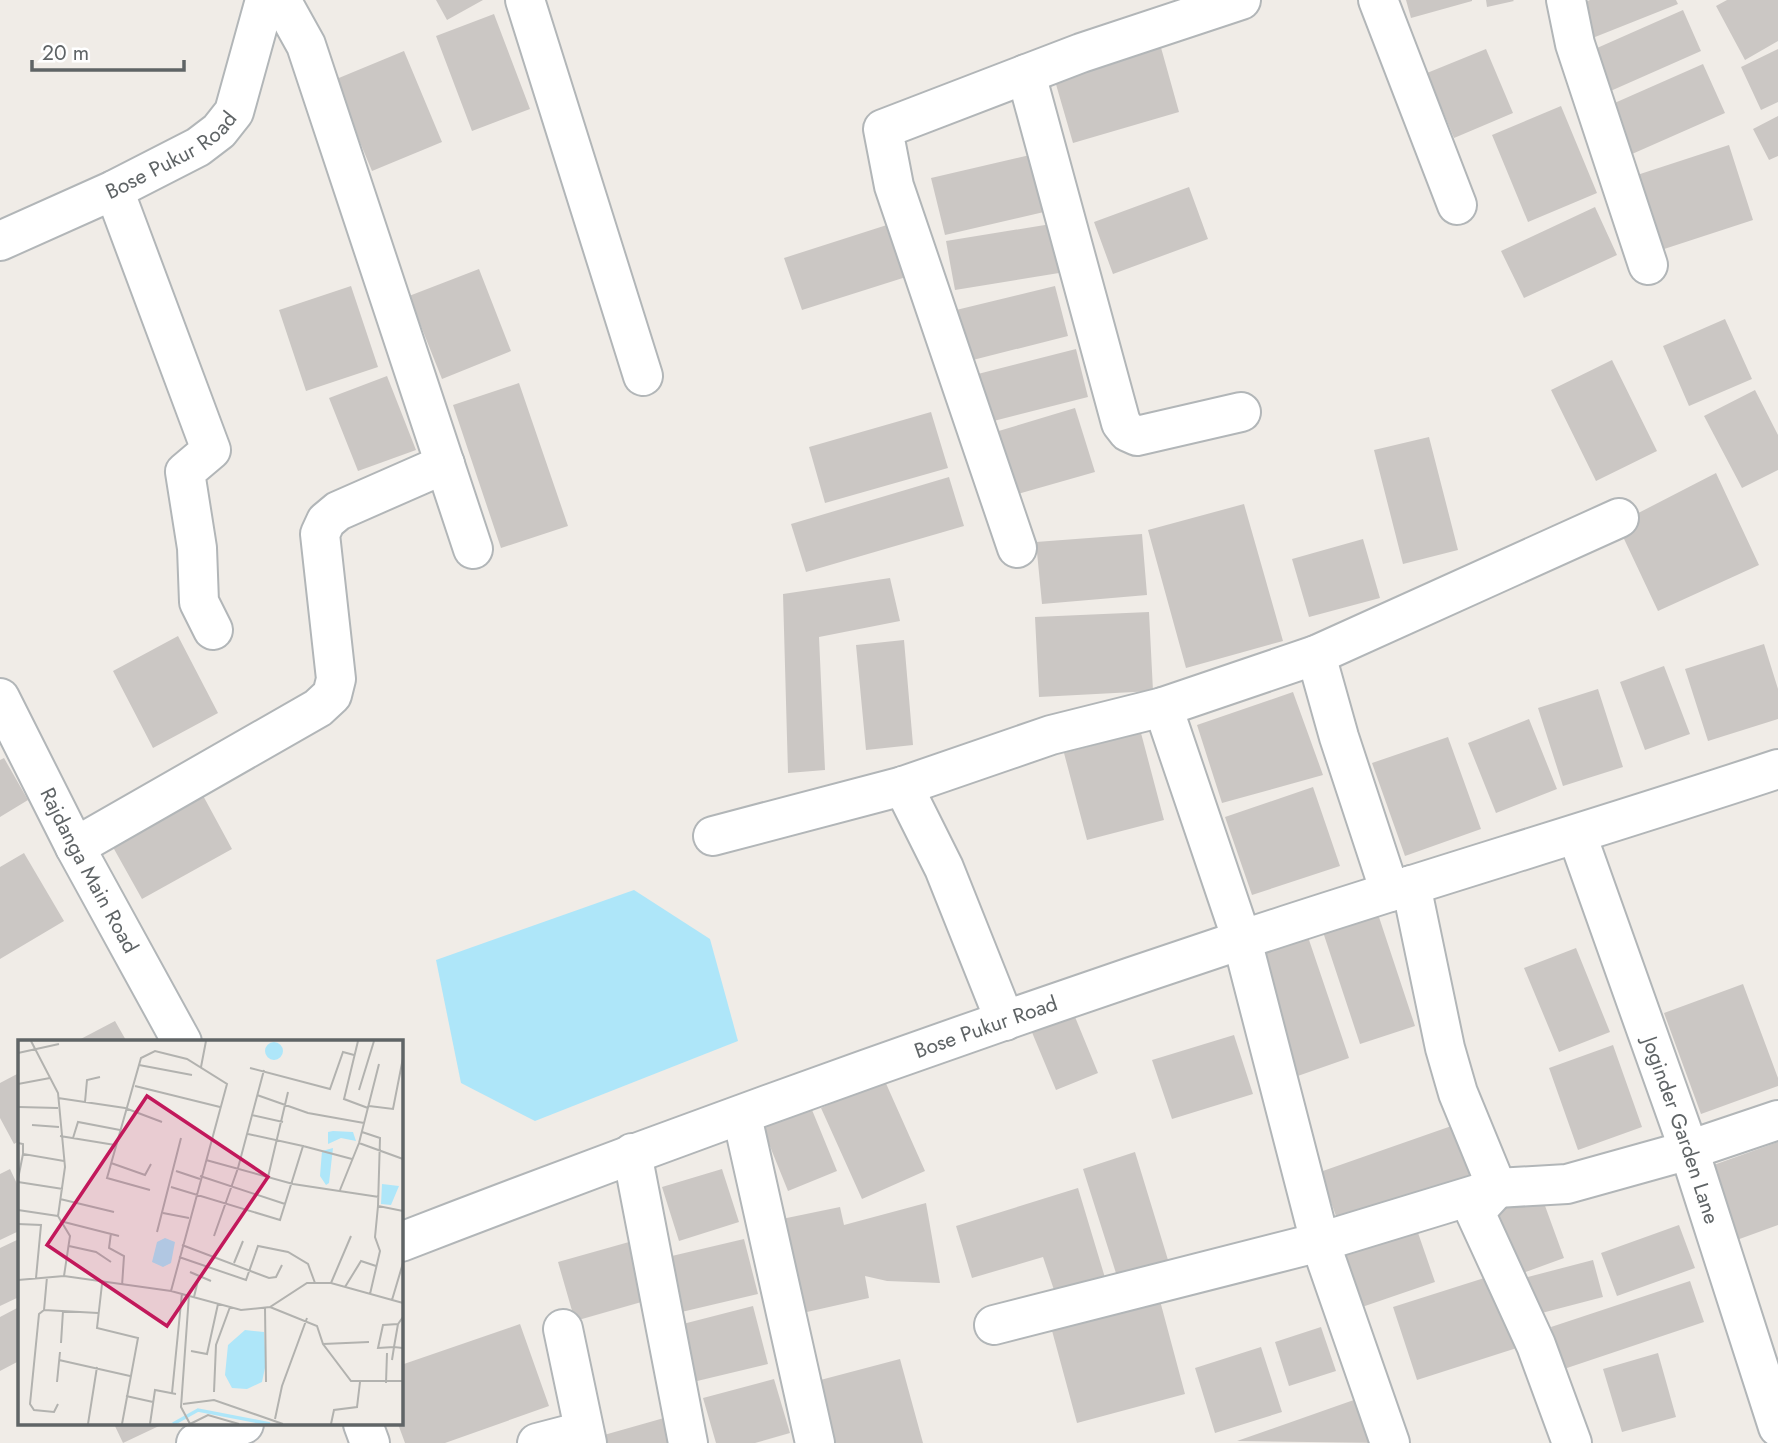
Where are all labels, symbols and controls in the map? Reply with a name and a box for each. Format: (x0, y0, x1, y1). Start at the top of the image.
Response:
scale bar (32, 28, 184, 72)
text: 20 m (42, 38, 89, 68)
street label: Bose Pukur Road (101, 105, 244, 207)
street label: Rajdanga Main Road (32, 782, 145, 959)
street label: Bose Pukur Road (910, 988, 1061, 1066)
street label: Joginder Garden Lane (1634, 1029, 1727, 1228)
inset map (18, 1040, 402, 1426)

